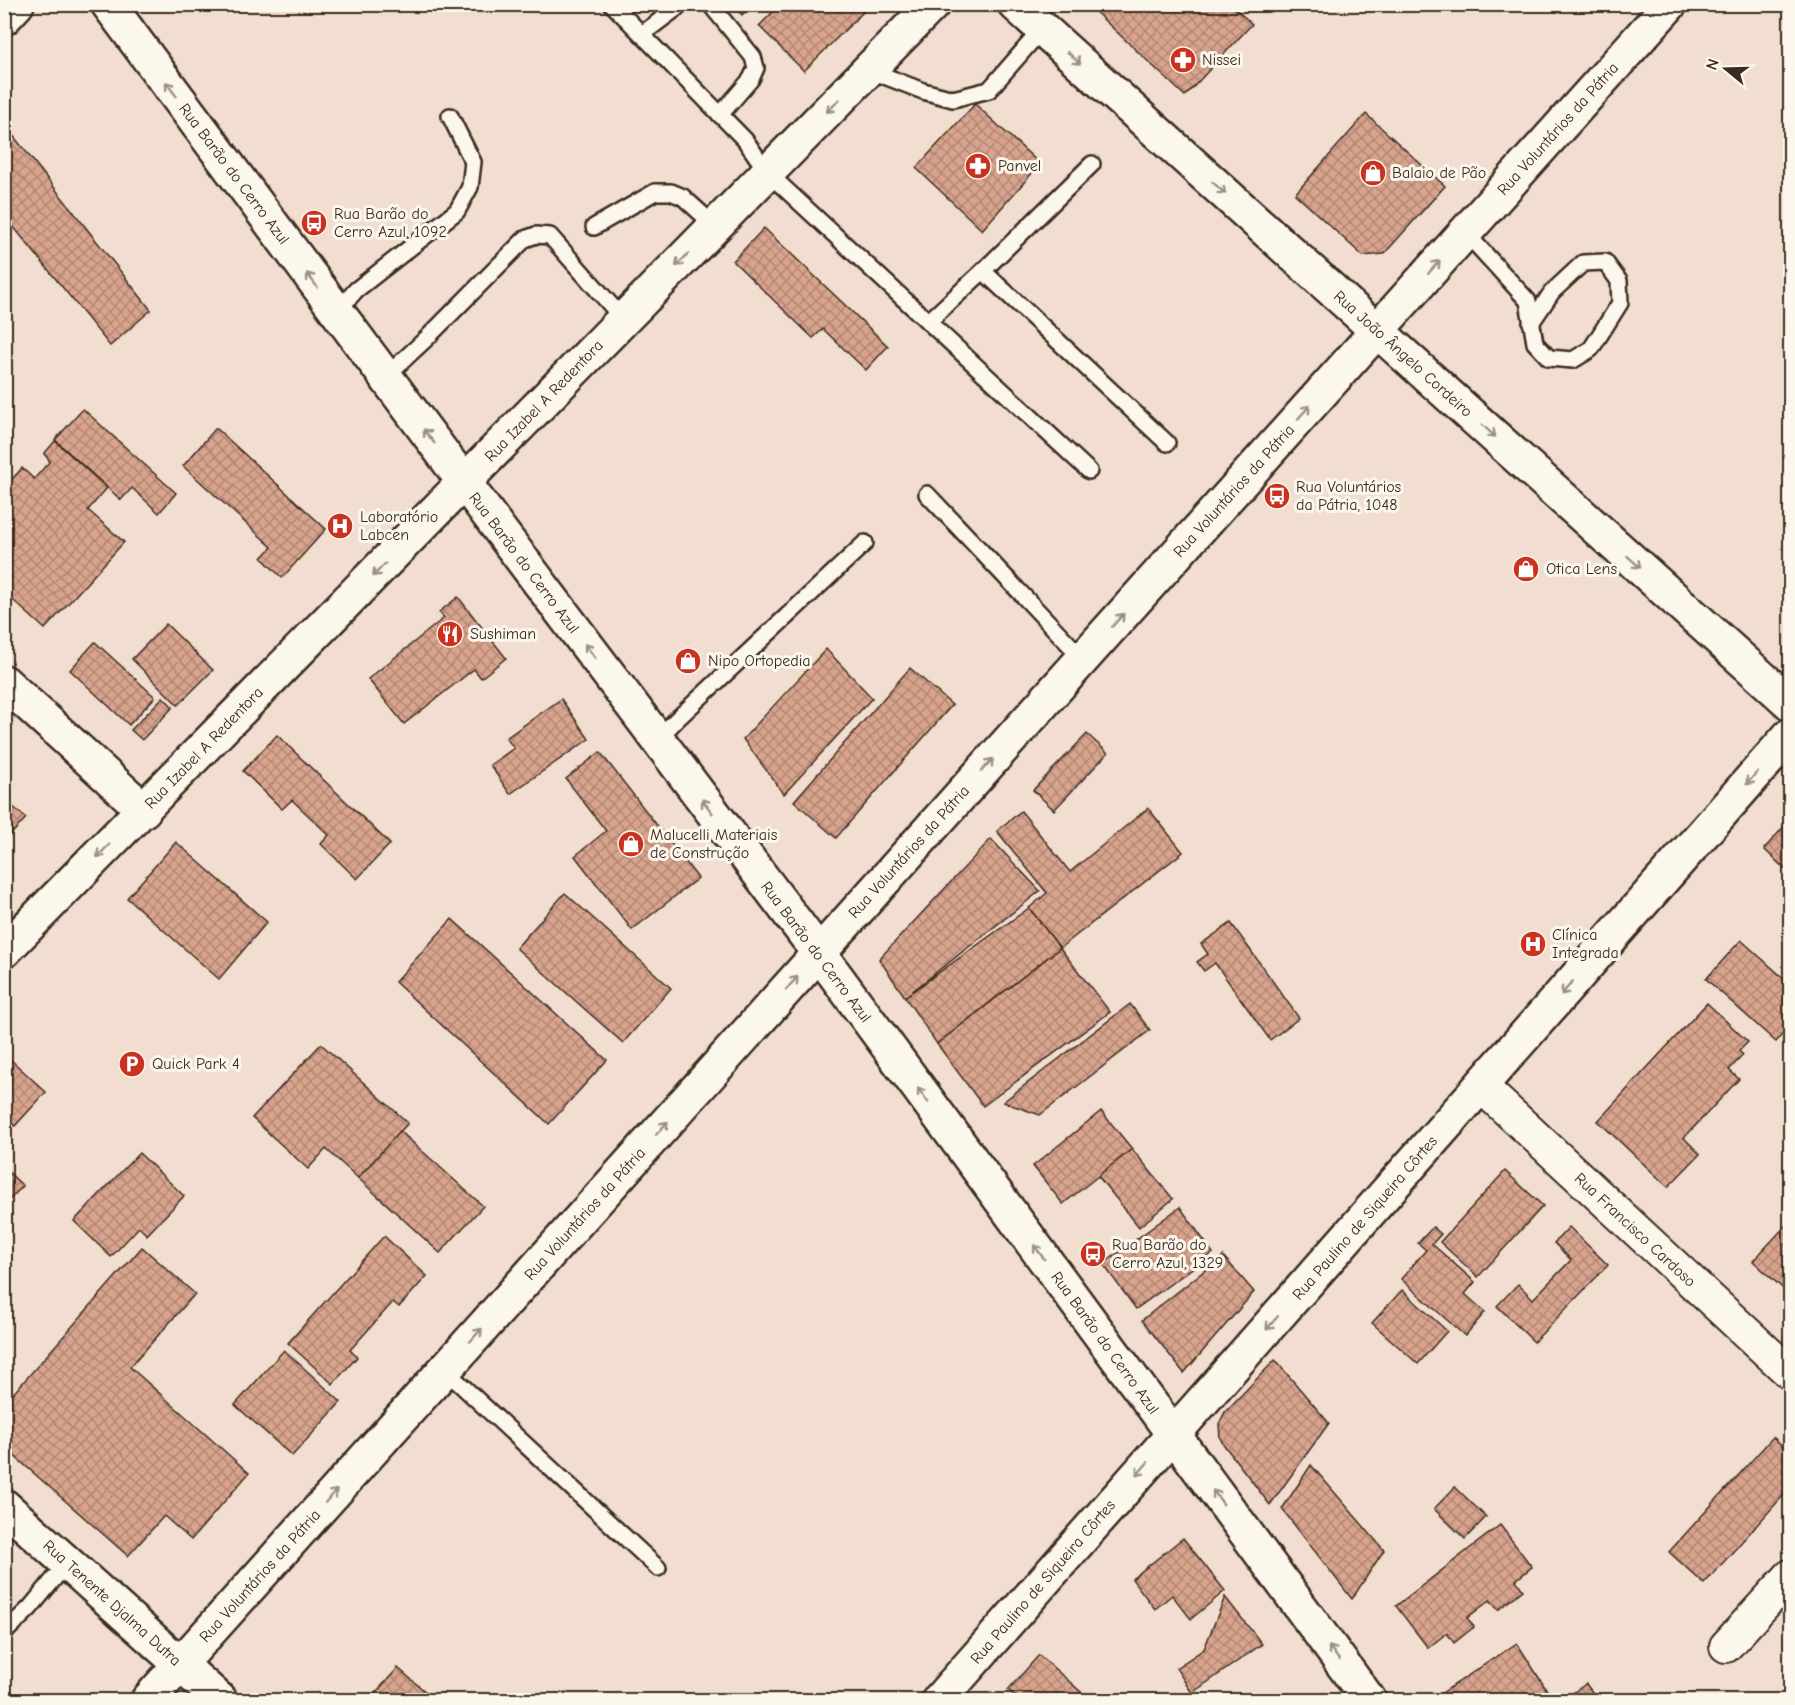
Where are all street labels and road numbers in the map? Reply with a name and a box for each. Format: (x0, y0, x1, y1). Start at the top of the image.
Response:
street label: Rua Voluntários da Pátria (1494, 59, 1622, 199)
street label: Rua Barão do Cerro Azul (175, 100, 293, 248)
street label: Rua João Ângelo Cordeiro (1330, 286, 1477, 421)
street label: Rua Izabel A Redentora (481, 336, 607, 466)
street label: Rua Voluntários da Pátria (1170, 421, 1298, 561)
street label: Rua Barão do Cerro Azul (465, 489, 583, 637)
street label: Rua Izabel A Redentora (141, 683, 267, 813)
street label: Rua Voluntários da Pátria (845, 782, 973, 922)
street label: Rua Barão do Cerro Azul (757, 878, 875, 1026)
street label: Rua Paulino de Siqueira Côrtes (1289, 1132, 1441, 1304)
street label: Rua Voluntários da Pátria (521, 1144, 649, 1284)
street label: Rua Francisco Cardoso (1571, 1169, 1699, 1291)
street label: Rua Barão do Cerro Azul (1047, 1268, 1163, 1418)
street label: Rua Paulino de Siqueira Côrtes (967, 1496, 1119, 1668)
street label: Rua Voluntários da Pátria (196, 1506, 324, 1646)
street label: Rua Tenente Djalma Dutra (39, 1536, 185, 1670)

